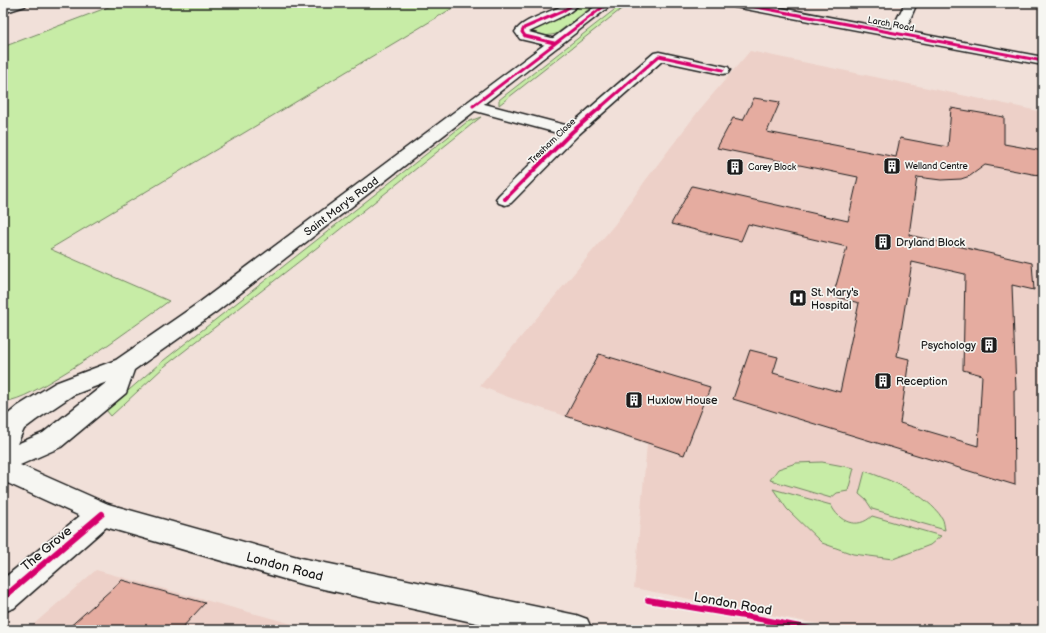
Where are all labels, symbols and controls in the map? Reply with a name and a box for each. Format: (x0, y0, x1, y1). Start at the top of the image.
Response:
street label: Larch Road (867, 15, 915, 34)
street label: Tresham Close (527, 116, 579, 167)
building icon: Welland Centre (882, 156, 902, 176)
building icon: Carey Block (725, 157, 745, 177)
place label: Welland Centre (905, 161, 968, 172)
place label: Carey Block (748, 162, 797, 173)
street label: Saint Mary's Road (301, 174, 381, 239)
building icon: Dryland Block (873, 232, 893, 252)
place label: Dryland Block (896, 236, 966, 249)
place label: St. Mary's Hospital (811, 286, 859, 312)
hospital icon: St. Mary's Hospital (788, 288, 808, 308)
building icon: Psychology (979, 335, 999, 355)
place label: Psychology (921, 339, 976, 352)
building icon: Reception (873, 371, 893, 391)
place label: Reception (896, 375, 947, 388)
building icon: Huxlow House (624, 390, 644, 410)
place label: Huxlow House (647, 394, 718, 407)
street label: The Grove (18, 523, 75, 575)
street label: London Road (245, 549, 325, 585)
street label: London Road (693, 589, 773, 619)

